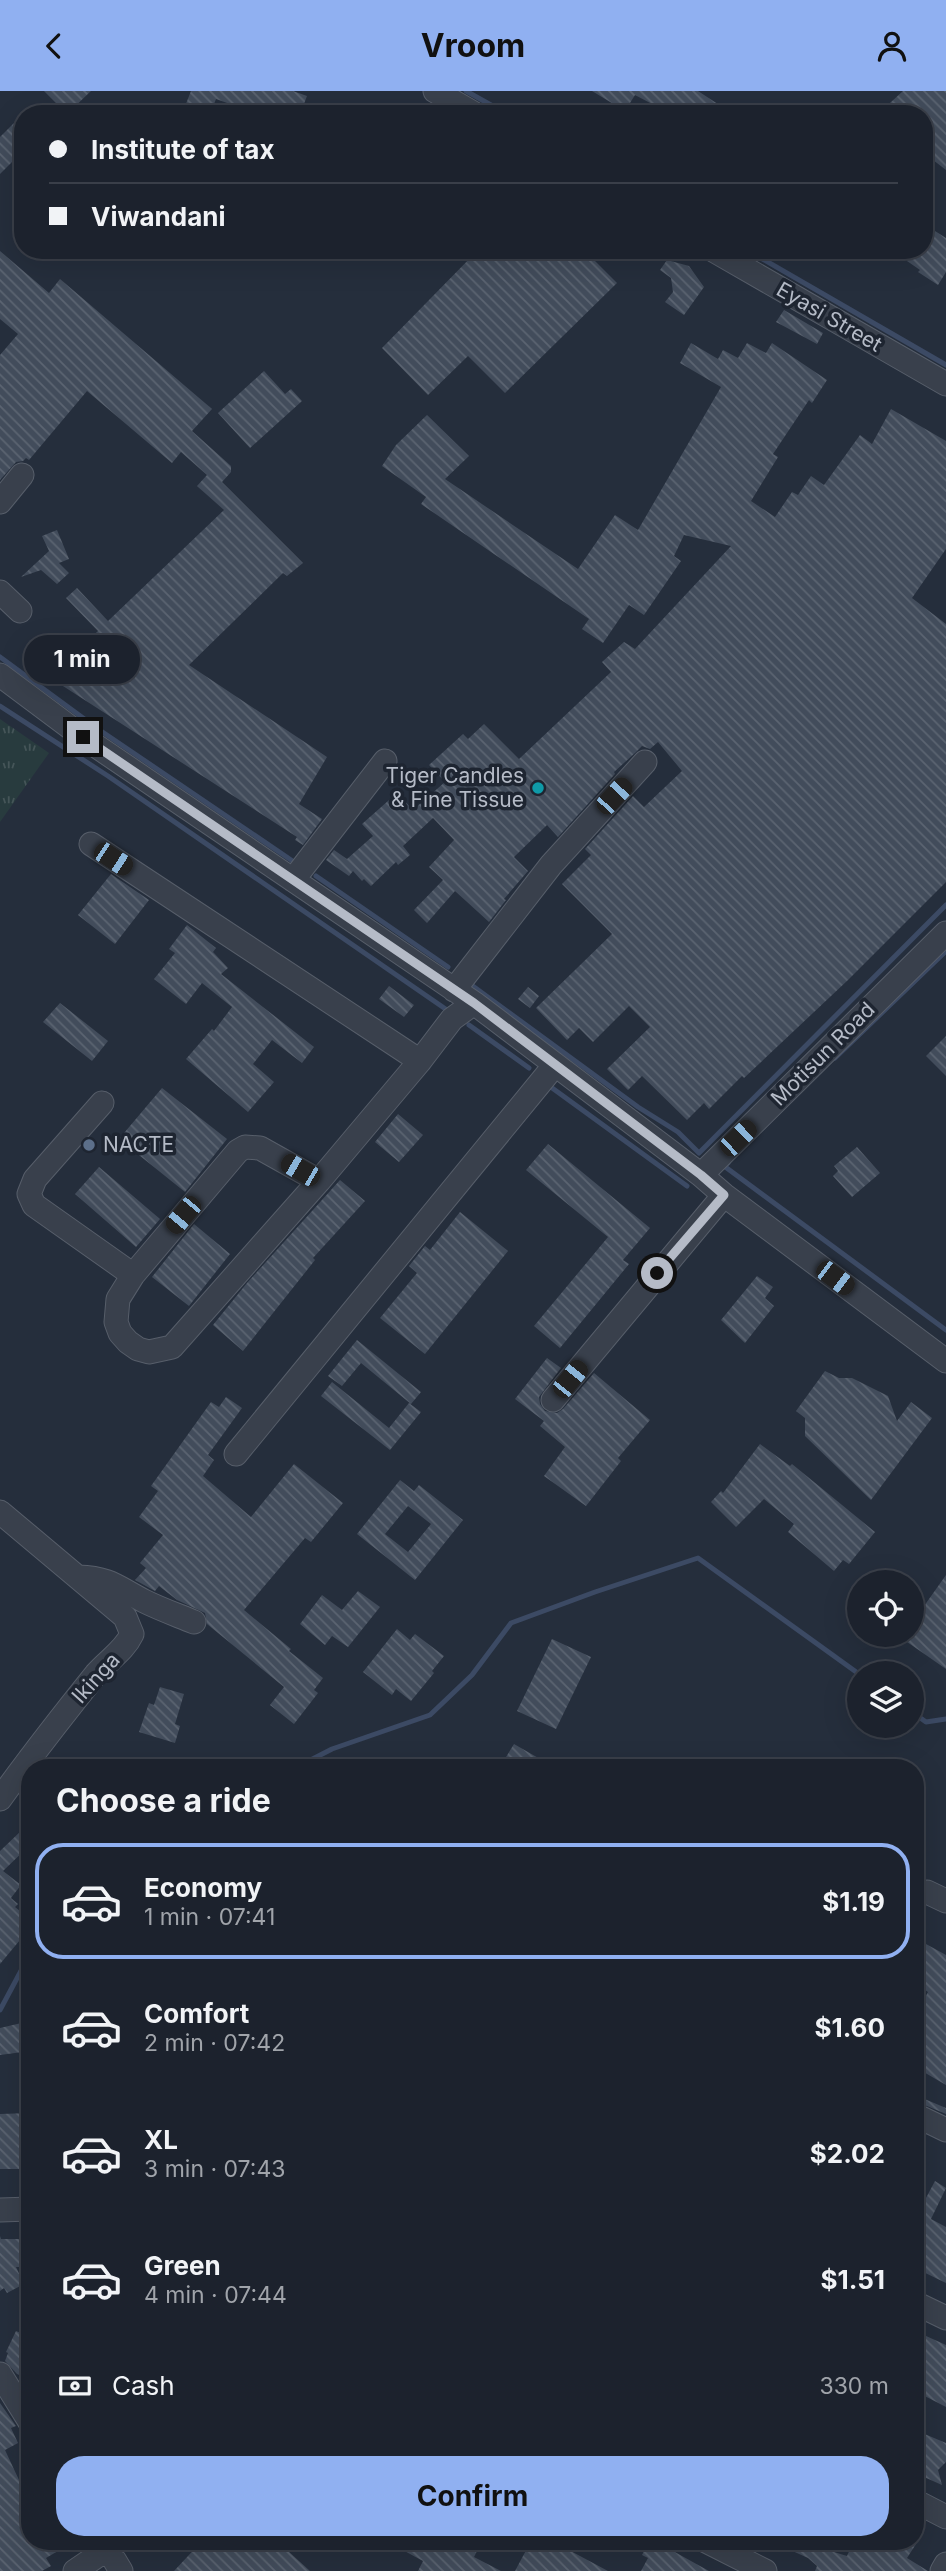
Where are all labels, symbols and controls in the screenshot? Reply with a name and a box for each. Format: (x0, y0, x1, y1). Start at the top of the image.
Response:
text: Vroom (421, 26, 525, 65)
icon: back (35, 27, 73, 65)
icon: person (873, 27, 911, 65)
text: Institute of tax (91, 134, 275, 165)
text: Viwandani (91, 201, 226, 232)
street label: Eyasi Street (772, 276, 886, 357)
callout: 1 min (25, 635, 141, 685)
text: 1 min (54, 645, 110, 673)
route end (67, 721, 99, 753)
place label: Tiger Candles & Fine Tissue (386, 763, 524, 812)
car (592, 773, 637, 819)
marker: Tiger Candles & Fine Tissue (530, 780, 546, 796)
car (90, 839, 137, 879)
street label: Motisun Road (766, 997, 880, 1111)
car (716, 1116, 761, 1160)
place label: NACTE (103, 1132, 174, 1157)
marker: NACTE (81, 1137, 97, 1153)
car (277, 1150, 324, 1190)
car (162, 1192, 205, 1238)
route start (641, 1257, 673, 1289)
car (812, 1257, 859, 1299)
car (549, 1356, 592, 1402)
map controls (847, 1570, 924, 1738)
button: locate (847, 1570, 924, 1647)
street label: Ikinga (66, 1647, 125, 1708)
button: layers (847, 1661, 924, 1738)
text: Choose a ride (56, 1781, 271, 1820)
icon: car (60, 1870, 123, 1933)
text: Economy (144, 1872, 262, 1903)
text: $1.19 (822, 1886, 885, 1917)
text: 1 min · 07:41 (144, 1903, 275, 1931)
icon: car (60, 1996, 123, 2059)
text: Comfort (144, 1998, 249, 2029)
text: $1.60 (814, 2012, 885, 2043)
text: 2 min · 07:42 (144, 2029, 285, 2057)
icon: car (60, 2122, 123, 2185)
text: XL (144, 2124, 178, 2155)
text: $2.02 (810, 2138, 885, 2169)
text: 3 min · 07:43 (144, 2155, 286, 2183)
icon: car (60, 2248, 123, 2311)
text: Green (144, 2250, 221, 2281)
text: $1.51 (820, 2264, 885, 2295)
text: 4 min · 07:44 (144, 2281, 287, 2309)
icon: cash (56, 2367, 94, 2405)
text: Cash (112, 2370, 175, 2401)
text: 330 m (819, 2372, 889, 2400)
button: Confirm (56, 2456, 889, 2536)

